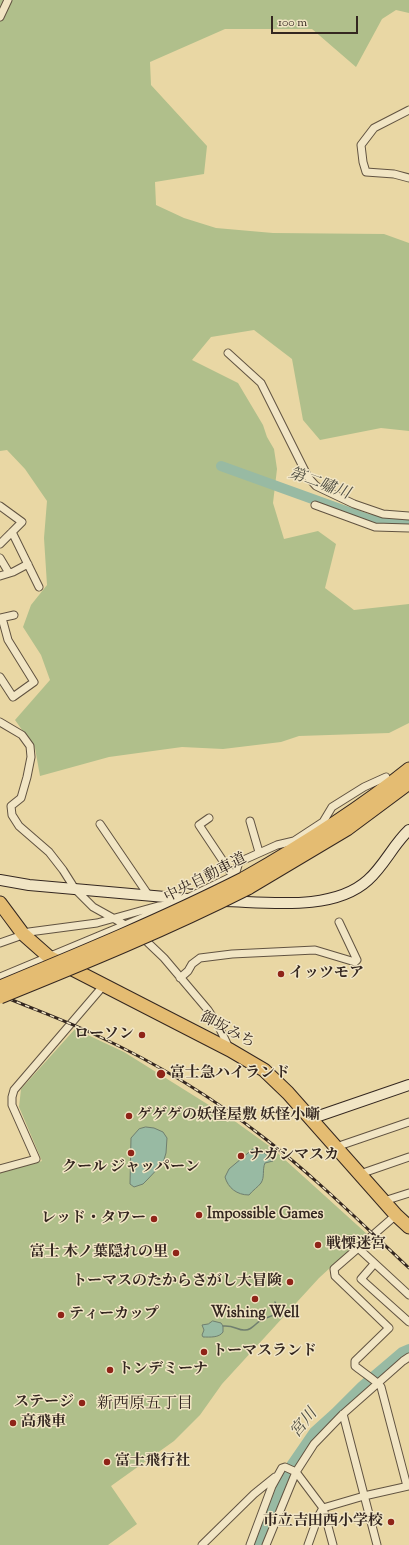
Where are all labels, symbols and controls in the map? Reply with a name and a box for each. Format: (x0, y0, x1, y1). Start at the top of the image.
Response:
scale bar (273, 8, 360, 34)
text: 100 m (278, 14, 307, 32)
water label: 第二嘯川 (286, 465, 352, 505)
street label: 中央自動車道 (162, 851, 250, 907)
place label: イッツモア (289, 965, 364, 983)
marker: イッツモア (276, 969, 286, 979)
street label: 御坂みち (196, 1009, 258, 1053)
place label: ローソン (74, 1026, 134, 1044)
marker: ローソン (137, 1030, 147, 1040)
place label: 富士急ハイランド (170, 1065, 290, 1083)
marker: 富士急ハイランド (155, 1068, 167, 1080)
place label: ゲゲゲの妖怪屋敷 妖怪小噺 (137, 1107, 320, 1125)
marker: ゲゲゲの妖怪屋敷 妖怪小噺 (124, 1111, 134, 1121)
place label: ナガシマスカ (249, 1147, 339, 1165)
marker: クール ジャッパーン (126, 1148, 136, 1158)
marker: ナガシマスカ (236, 1151, 246, 1161)
place label: クール ジャッパーン (62, 1159, 200, 1177)
place label: Impossible Games (207, 1206, 323, 1224)
place label: レッド・タワー (41, 1210, 146, 1228)
marker: Impossible Games (194, 1210, 204, 1220)
marker: レッド・タワー (149, 1214, 159, 1224)
place label: 戦慄迷宮 (326, 1236, 386, 1254)
marker: 戦慄迷宮 (313, 1240, 323, 1250)
place label: 富士 木ノ葉隠れの里 (30, 1244, 168, 1262)
marker: 富士 木ノ葉隠れの里 (171, 1248, 181, 1258)
place label: トーマスのたからさがし大冒険 (72, 1273, 282, 1291)
marker: トーマスのたからさがし大冒険 (285, 1277, 295, 1287)
marker: Wishing Well (250, 1294, 260, 1304)
place label: Wishing Well (211, 1305, 299, 1323)
place label: ティーカップ (69, 1306, 159, 1324)
marker: ティーカップ (56, 1310, 66, 1320)
place label: トーマスランド (212, 1343, 317, 1361)
marker: トーマスランド (199, 1347, 209, 1357)
place label: トンデミーナ (118, 1361, 208, 1379)
marker: トンデミーナ (105, 1365, 115, 1375)
place label: ステージ (14, 1394, 74, 1412)
district label: 新西原五丁目 (97, 1395, 193, 1415)
marker: ステージ (77, 1398, 87, 1408)
water label: 宮川 (287, 1406, 323, 1442)
place label: 高飛車 (21, 1414, 66, 1432)
marker: 高飛車 (8, 1418, 18, 1428)
place label: 富士飛行社 (115, 1453, 190, 1471)
marker: 富士飛行社 (102, 1457, 112, 1467)
place label: 市立吉田西小学校 (263, 1513, 383, 1531)
marker: 市立吉田西小学校 (386, 1517, 396, 1527)

